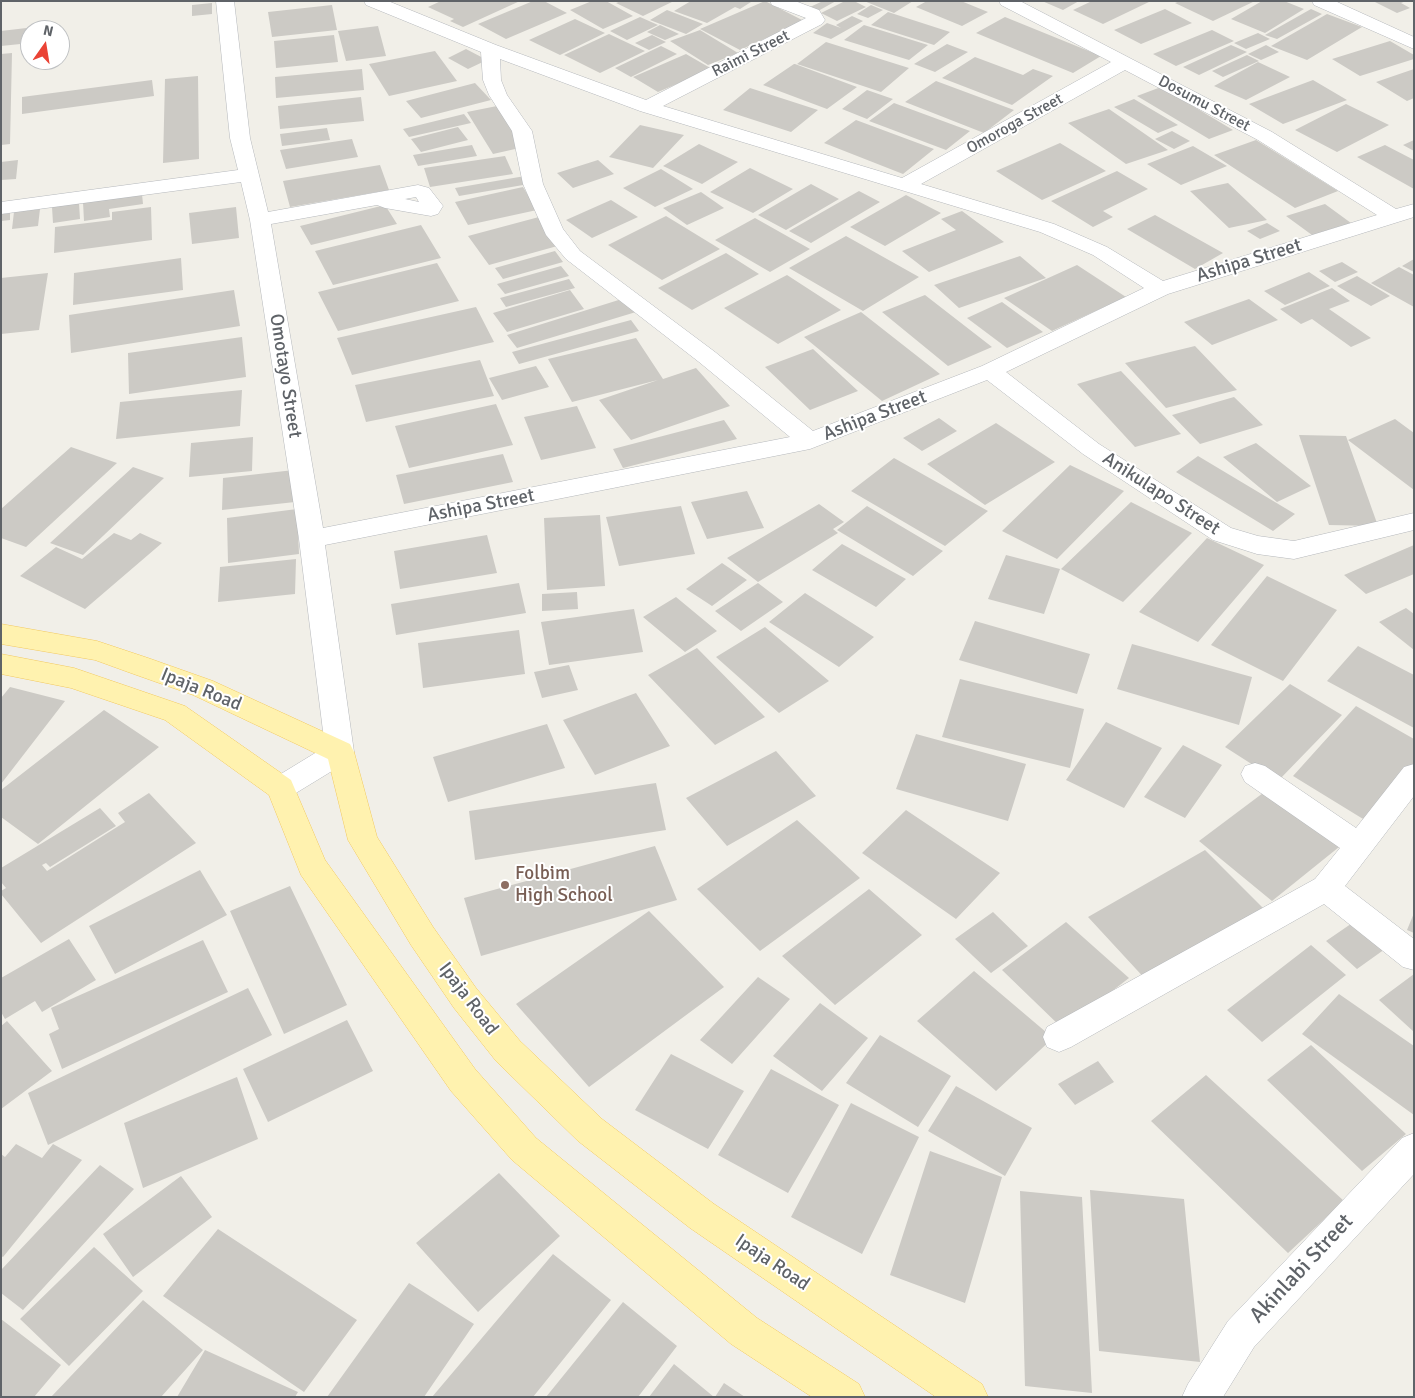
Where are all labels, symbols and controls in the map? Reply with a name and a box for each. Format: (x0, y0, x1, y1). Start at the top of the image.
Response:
north arrow (20, 20, 70, 70)
text: N (42, 21, 55, 40)
street label: Raimi Street (709, 26, 793, 82)
street label: Dosumu Street (1155, 72, 1253, 136)
street label: Omoroga Street (963, 90, 1067, 158)
street label: Ashipa Street (1194, 234, 1304, 288)
street label: Omotayo Street (264, 312, 306, 440)
street label: Ashipa Street (820, 386, 930, 446)
street label: Anikulapo Street (1098, 448, 1224, 540)
street label: Ashipa Street (425, 484, 537, 528)
street label: Ipaja Road (157, 663, 245, 717)
place label: Folbim High School (515, 863, 613, 907)
marker: Folbim High School (499, 879, 511, 891)
street label: Ipaja Road (433, 958, 503, 1040)
street label: Akinlabi Street (1245, 1209, 1359, 1329)
street label: Ipaja Road (730, 1230, 814, 1296)

